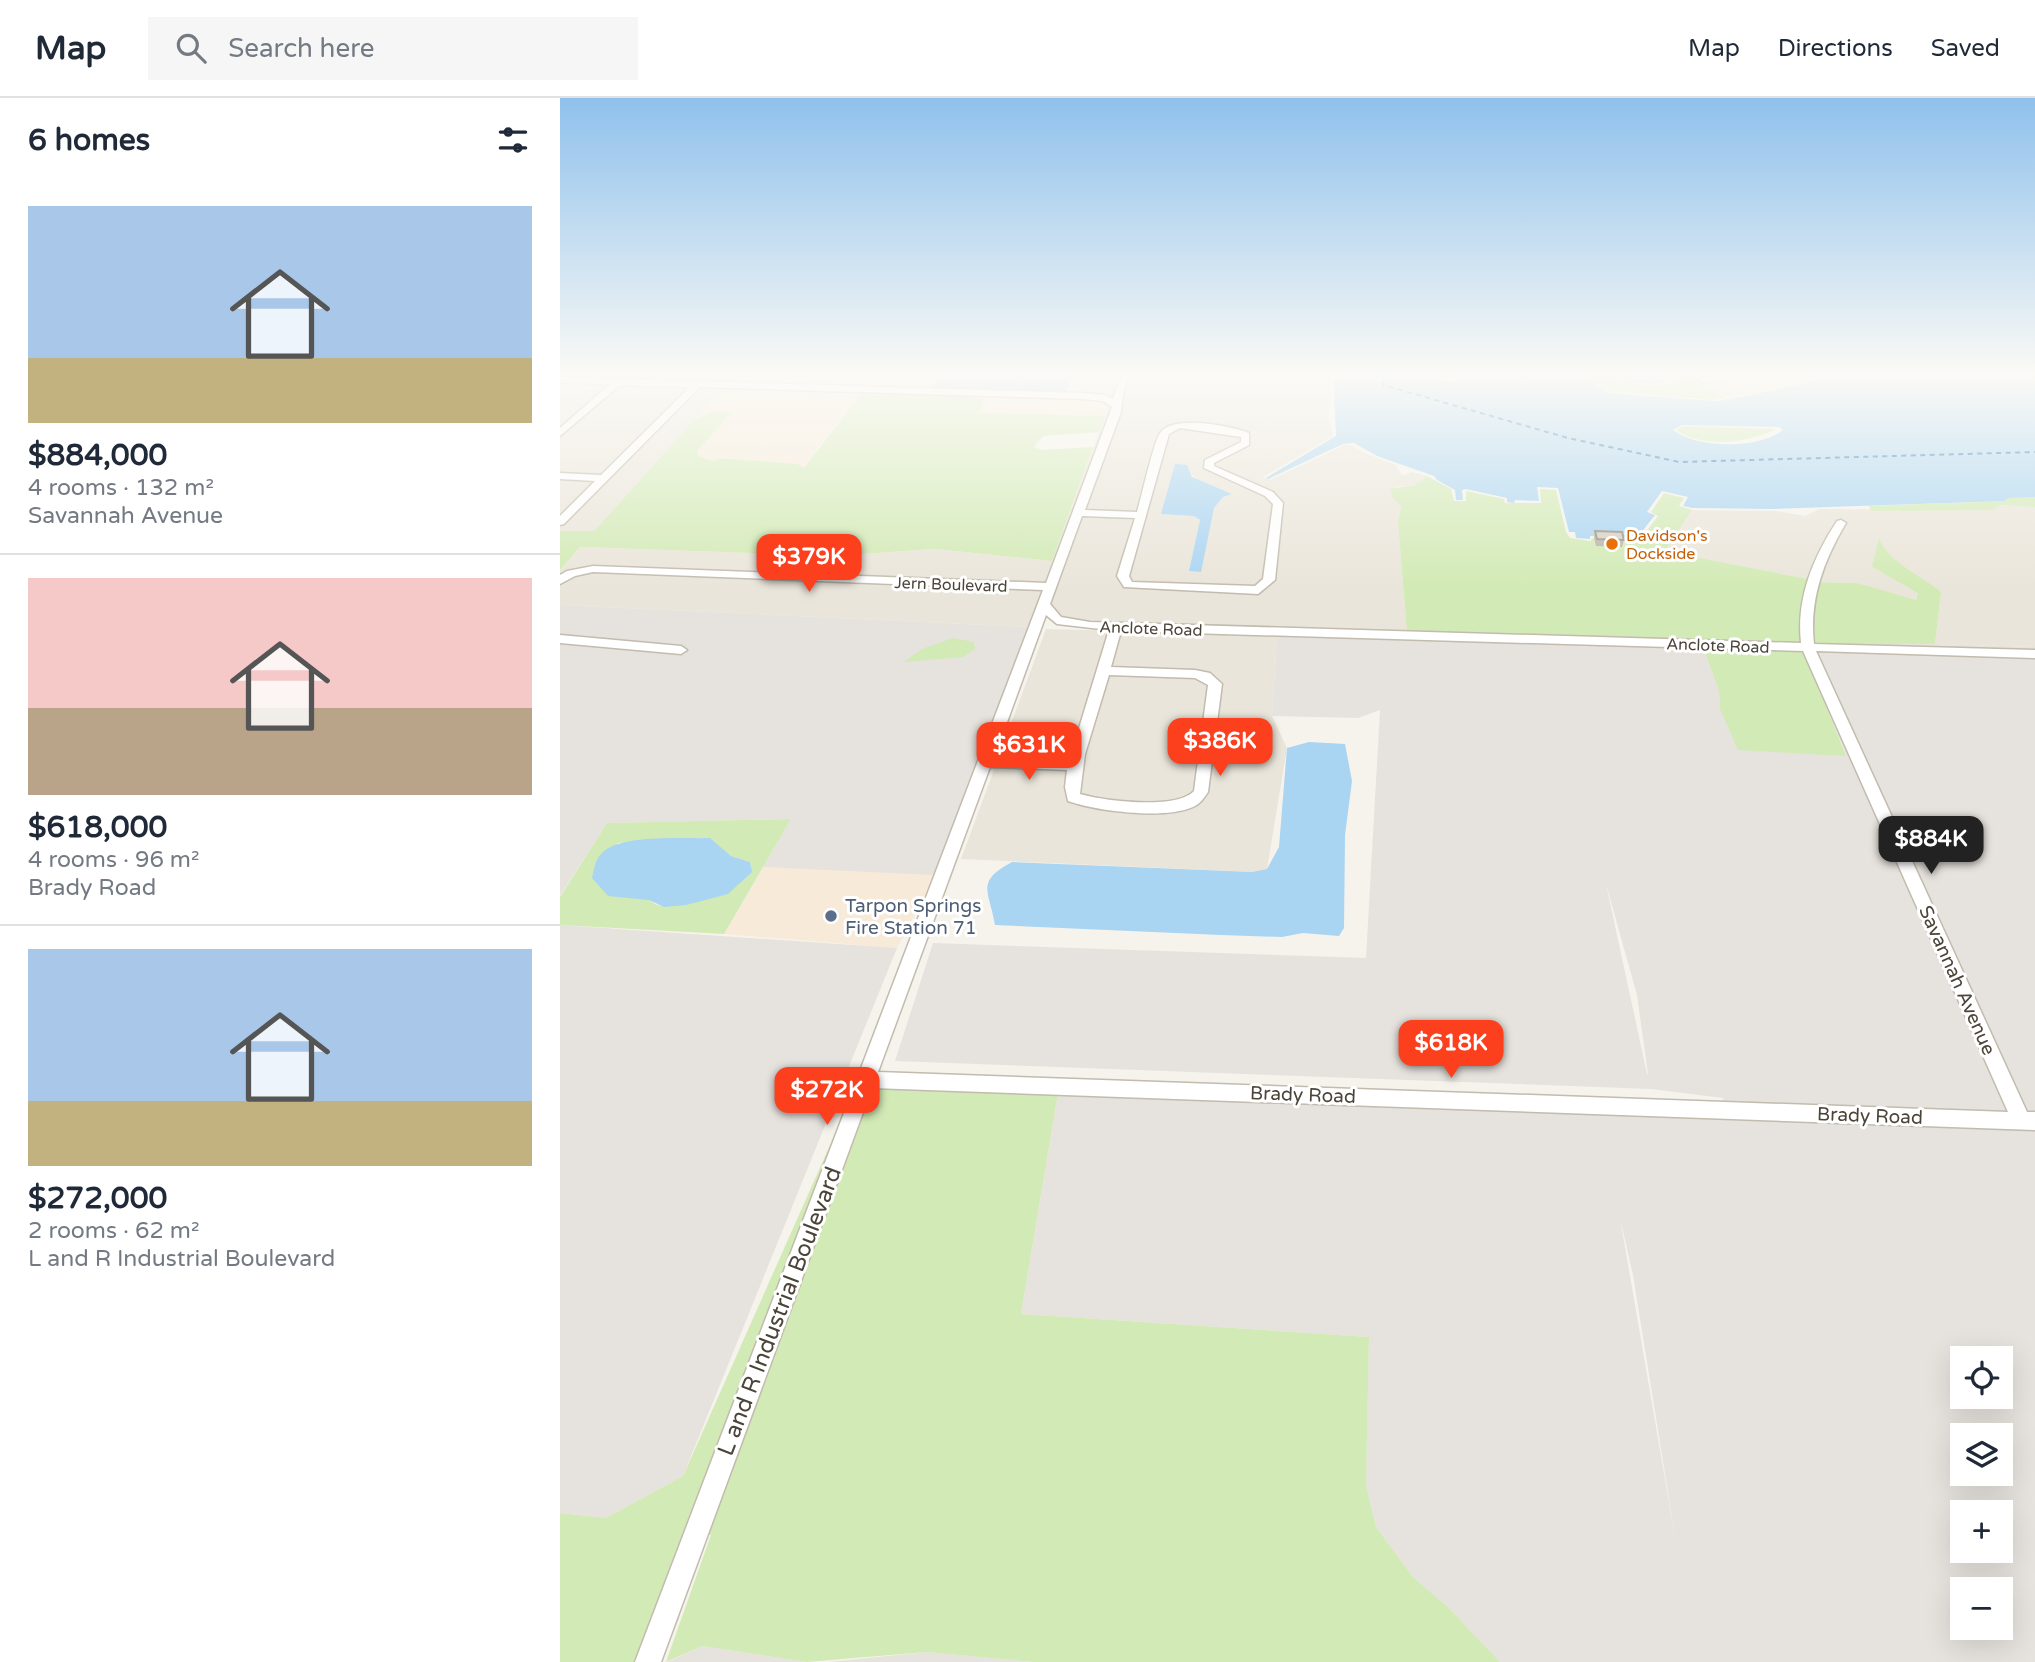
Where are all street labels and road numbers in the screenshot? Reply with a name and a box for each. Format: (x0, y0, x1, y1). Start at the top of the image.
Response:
street label: Jern Boulevard (894, 573, 1008, 597)
street label: Anclote Road (1099, 617, 1203, 641)
street label: Anclote Road (1666, 634, 1770, 658)
street label: Savannah Avenue (1914, 902, 2000, 1059)
street label: Brady Road (1250, 1082, 1356, 1108)
street label: Brady Road (1817, 1103, 1923, 1129)
street label: L and R Industrial Boulevard (712, 1163, 848, 1460)

